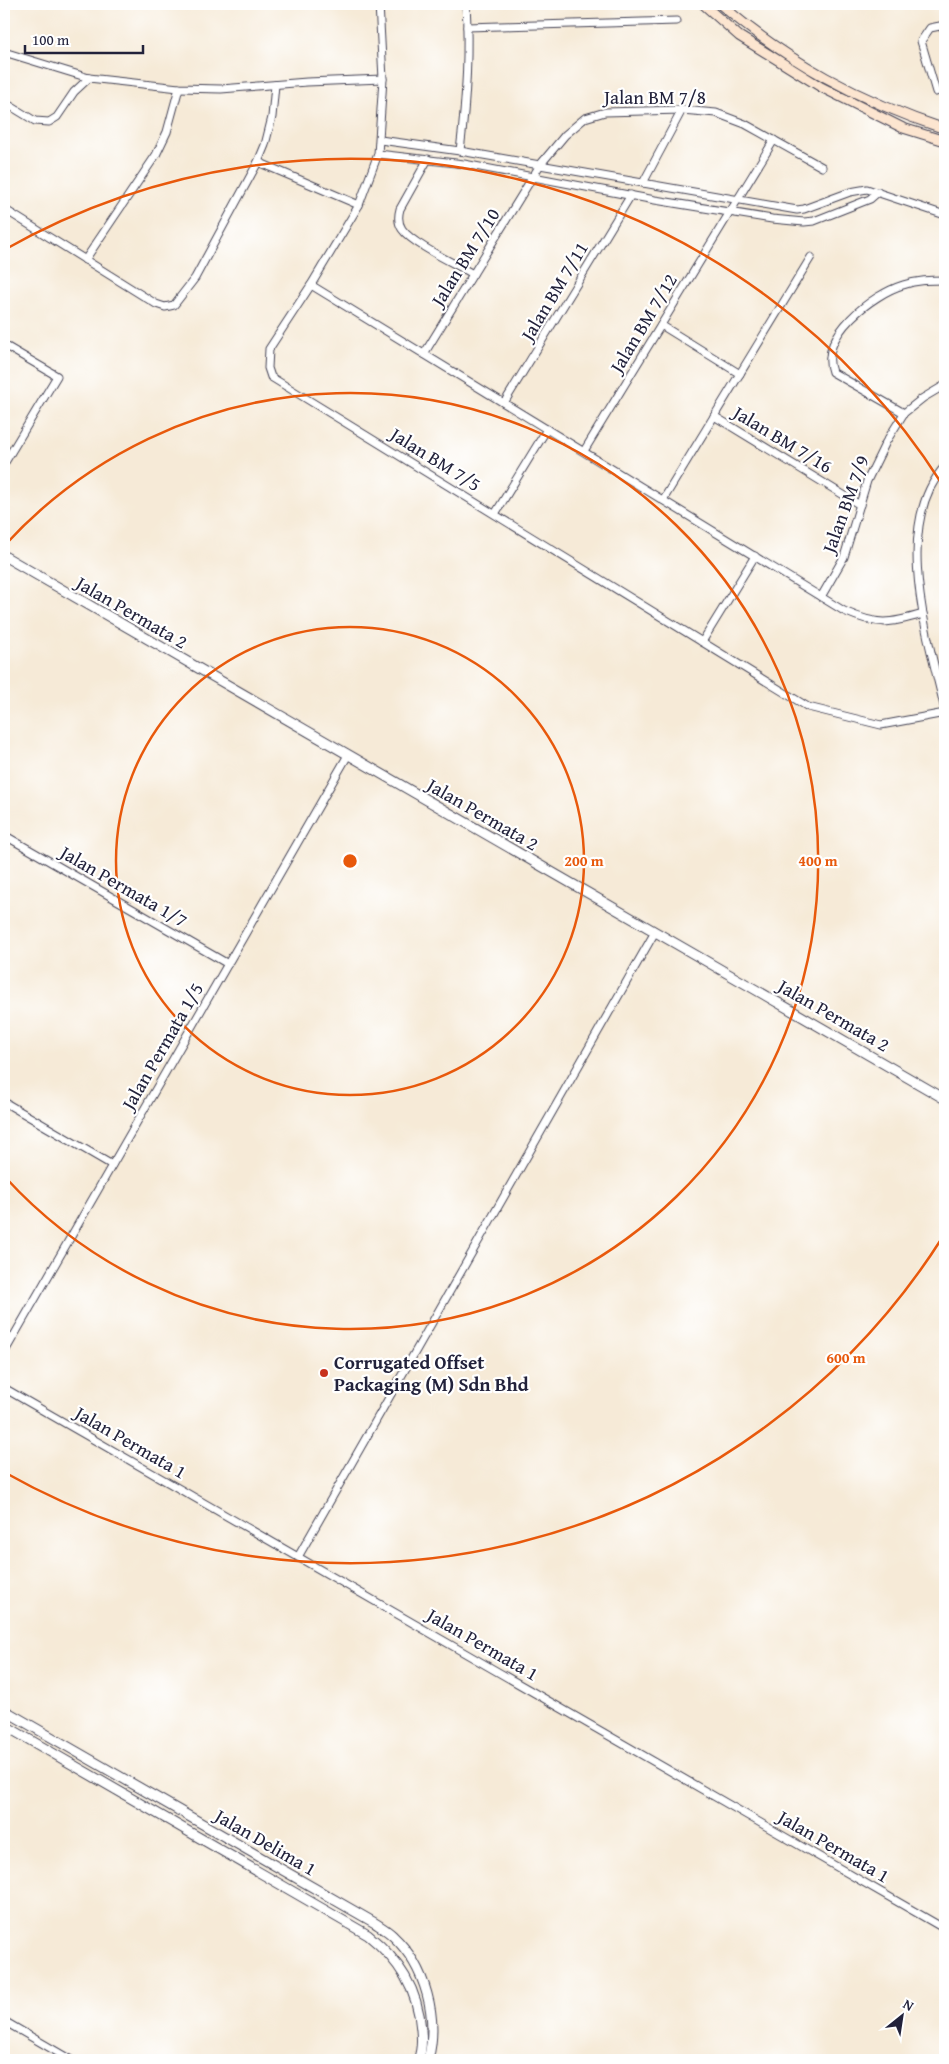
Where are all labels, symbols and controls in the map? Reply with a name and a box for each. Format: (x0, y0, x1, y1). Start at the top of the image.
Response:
scale bar (25, 22, 142, 54)
text: 100 m (32, 29, 70, 50)
street label: Jalan BM 7/8 (602, 83, 706, 111)
street label: Jalan BM 7/10 (423, 202, 506, 313)
street label: Jalan BM 7/11 (512, 236, 595, 348)
street label: Jalan BM 7/12 (601, 268, 684, 380)
street label: Jalan BM 7/16 (726, 397, 838, 480)
street label: Jalan BM 7/5 (384, 419, 487, 498)
street label: Jalan BM 7/9 (814, 451, 876, 559)
street label: Jalan Permata 2 (69, 568, 193, 655)
street label: Jalan Permata 2 (420, 770, 544, 857)
street label: Jalan Permata 1/7 (53, 837, 193, 934)
text: 200 m (564, 850, 604, 871)
text: 400 m (798, 850, 838, 871)
centre of rings (341, 852, 359, 870)
street label: Jalan Permata 2 (771, 971, 895, 1058)
street label: Jalan Permata 1/5 (113, 977, 210, 1117)
text: 600 m (826, 1347, 866, 1368)
place label: Corrugated Offset Packaging (M) Sdn Bhd (334, 1348, 529, 1398)
marker: Corrugated Offset Packaging (M) Sdn Bhd (318, 1367, 330, 1379)
street label: Jalan Permata 1 (68, 1398, 192, 1485)
street label: Jalan Permata 1 (420, 1600, 544, 1687)
street label: Jalan Delima 1 (208, 1801, 322, 1882)
street label: Jalan Permata 1 (771, 1802, 895, 1889)
north arrow (876, 1992, 926, 2042)
text: N (899, 1994, 918, 2016)

